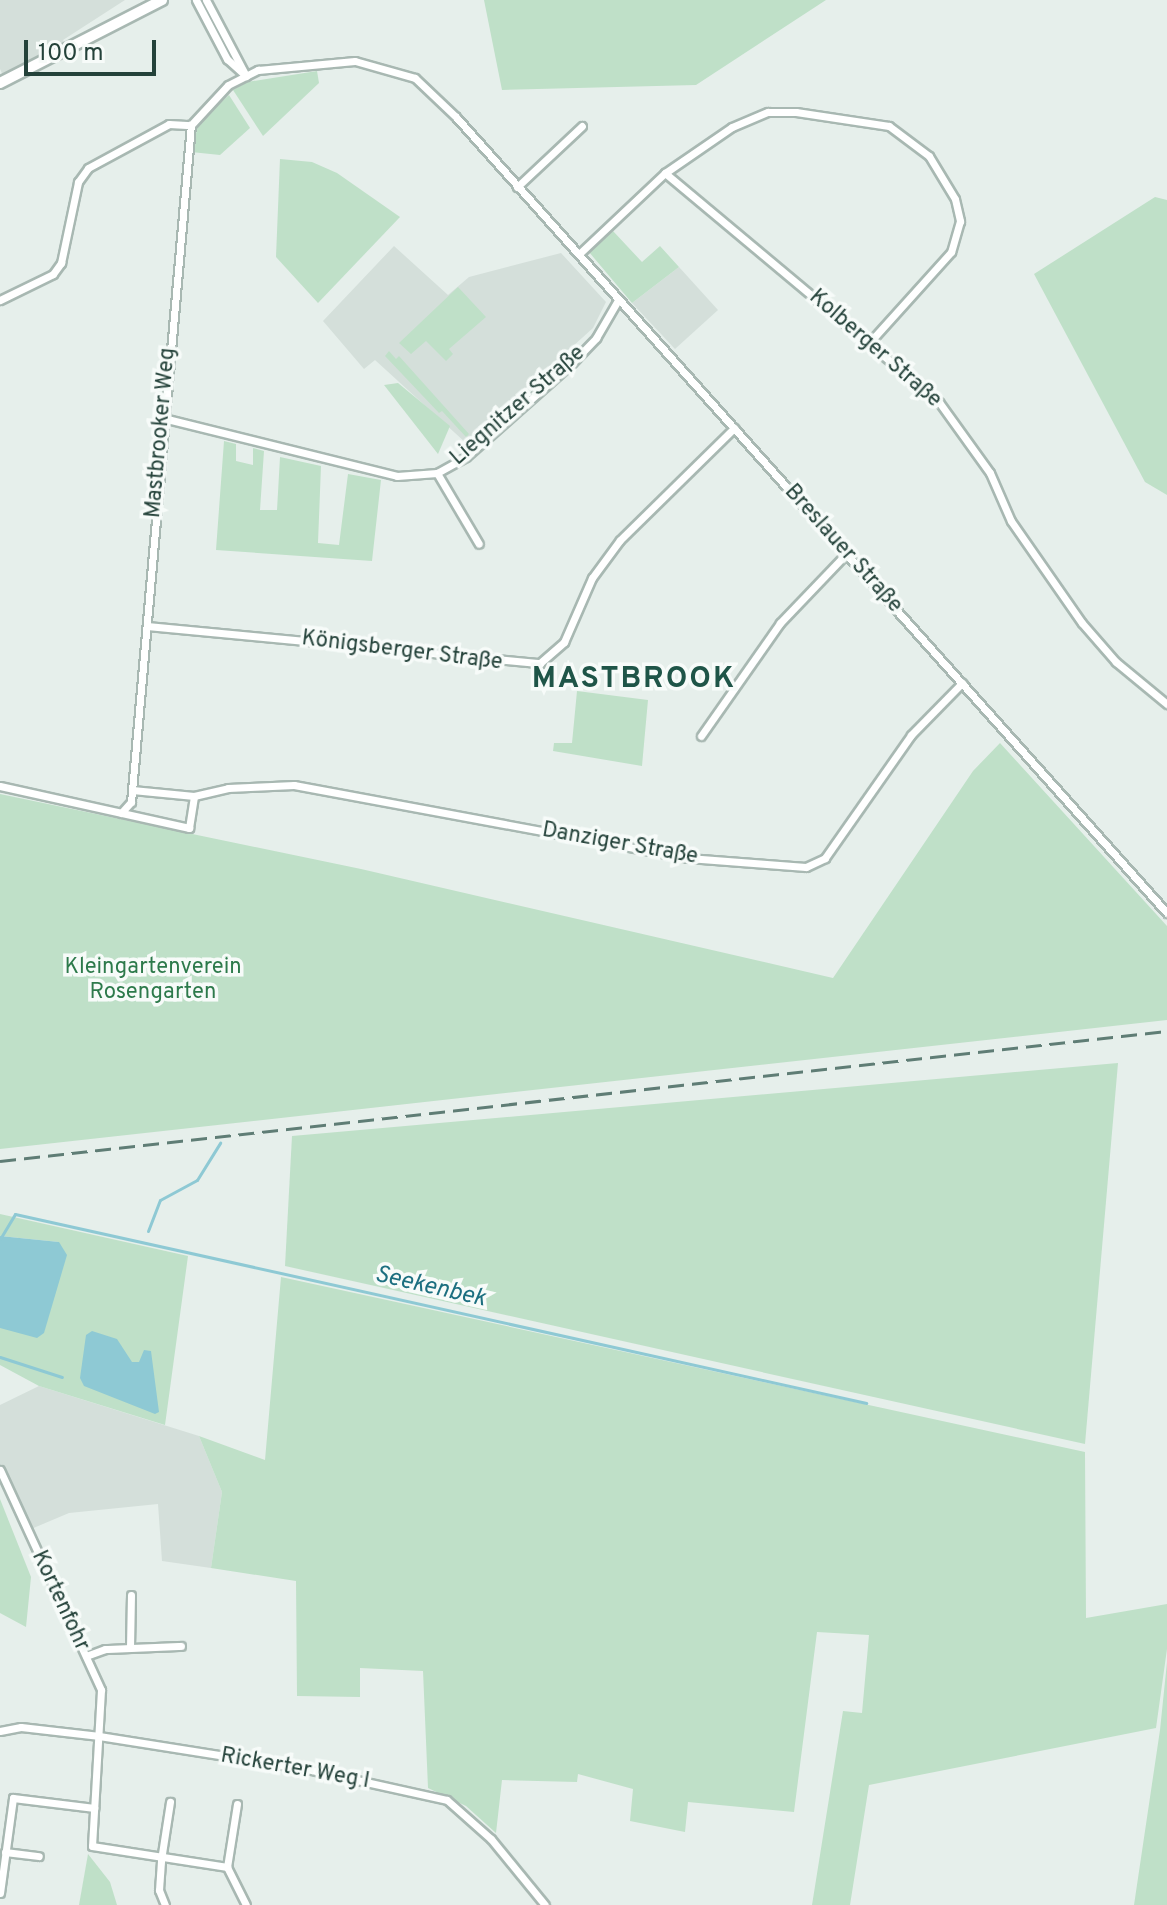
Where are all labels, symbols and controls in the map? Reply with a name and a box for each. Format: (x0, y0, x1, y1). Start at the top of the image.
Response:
scale bar (28, 24, 160, 74)
text: 100 m (38, 39, 104, 69)
street label: Kolberger Straße (803, 284, 947, 414)
street label: Liegnitzer Straße (445, 340, 591, 472)
street label: Mastbrooker Weg (140, 347, 182, 519)
street label: Breslauer Straße (778, 479, 908, 619)
street label: Königsberger Straße (300, 626, 504, 676)
district label: MASTBROOK (532, 662, 736, 698)
street label: Danziger Straße (540, 817, 700, 871)
park label: Kleingartenverein Rosengarten (64, 954, 242, 1006)
water label: Seekenbek (372, 1261, 488, 1315)
street label: Kortenfohr (25, 1547, 95, 1655)
street label: Rickerter Weg I (218, 1743, 372, 1795)

